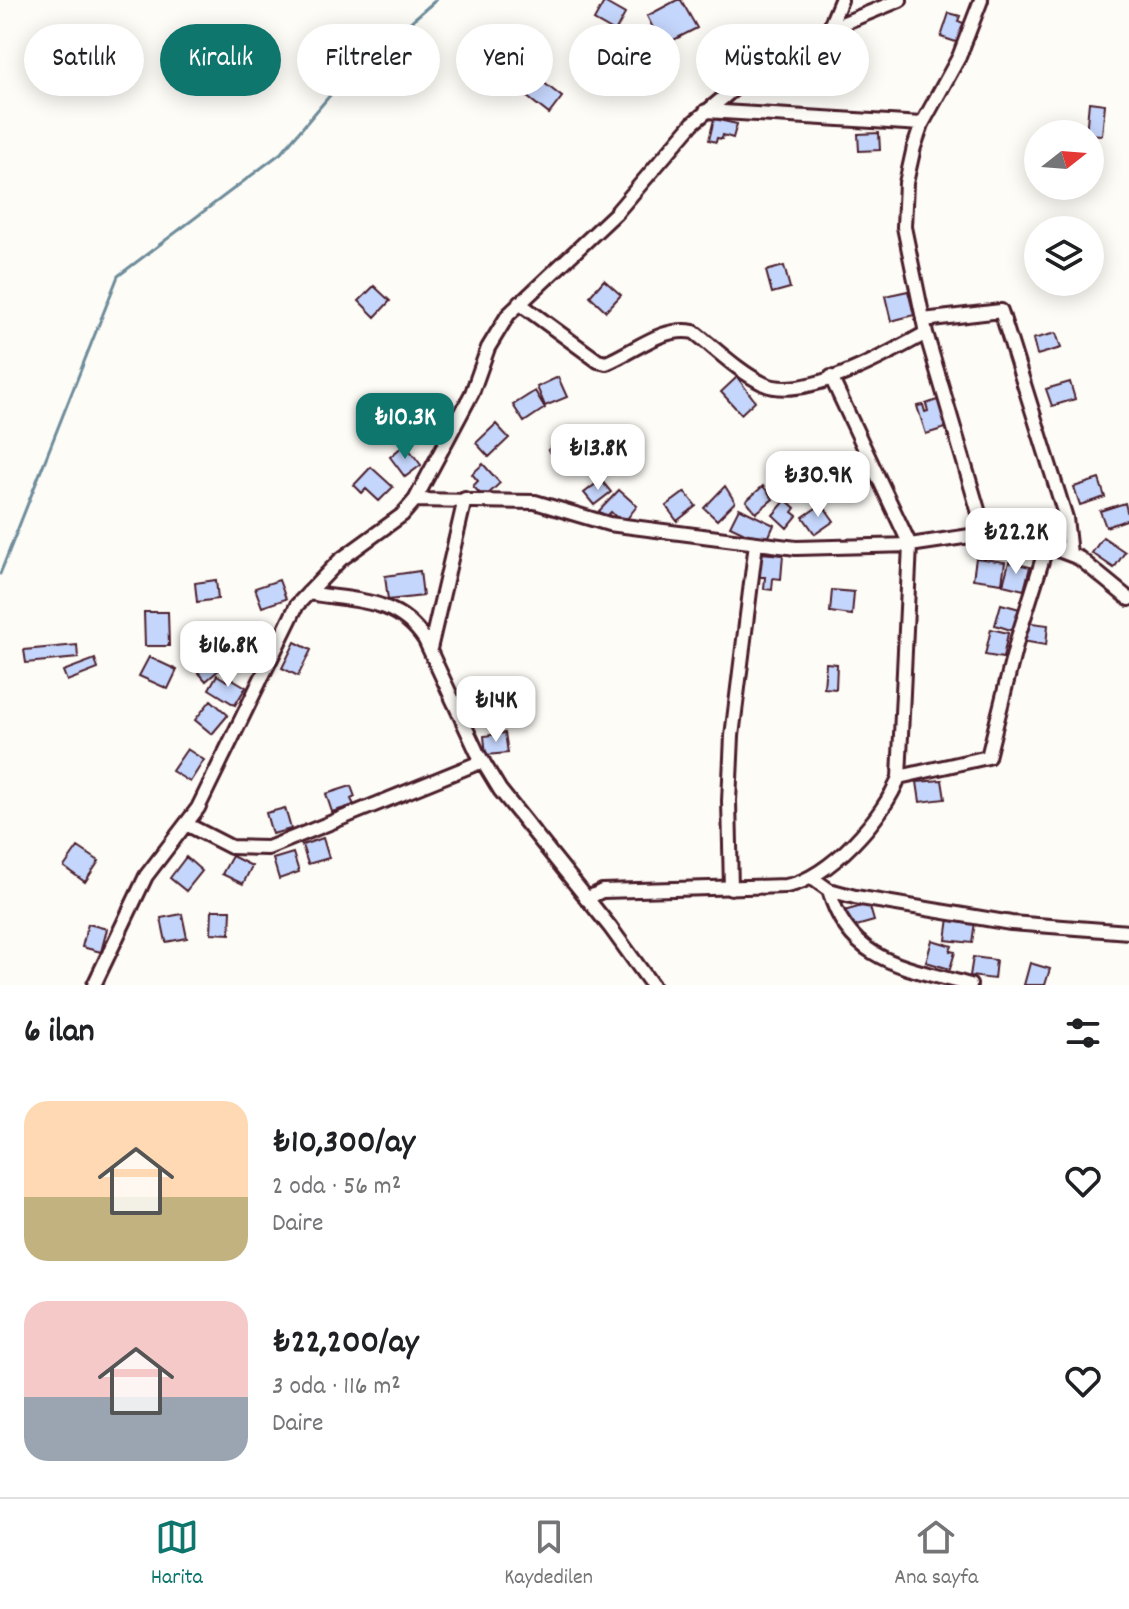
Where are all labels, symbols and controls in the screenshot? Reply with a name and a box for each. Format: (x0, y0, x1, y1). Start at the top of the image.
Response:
chip: Satılık (24, 24, 144, 96)
chip: Kiralık (160, 24, 281, 96)
chip: Filtreler (297, 24, 440, 96)
chip: Yeni (456, 24, 553, 96)
chip: Daire (569, 24, 680, 96)
chip: Müstakil ev (696, 24, 869, 96)
north arrow (1024, 120, 1104, 200)
map controls (1024, 120, 1104, 296)
button: layers (1024, 216, 1104, 296)
pin: ₺10.3K (340, 393, 470, 461)
text: ₺10.3K (374, 400, 436, 437)
pin: ₺13.8K (533, 424, 663, 492)
text: ₺13.8K (569, 431, 627, 468)
pin: ₺30.9K (753, 451, 883, 519)
text: ₺30.9K (784, 458, 852, 495)
pin: ₺22.2K (951, 508, 1081, 576)
text: ₺22.2K (984, 515, 1048, 552)
pin: ₺16.8K (163, 621, 293, 689)
text: ₺16.8K (198, 628, 258, 665)
pin: ₺14K (449, 676, 543, 744)
text: ₺14K (475, 683, 517, 720)
text: 6 ilan (24, 1009, 94, 1058)
icon: filters (1061, 1011, 1105, 1055)
text: ₺10,300/ay (272, 1120, 415, 1169)
icon: home (88, 1133, 184, 1229)
icon: heart (1061, 1159, 1105, 1203)
text: 2 oda · 56 m² (272, 1169, 401, 1206)
text: Daire (272, 1206, 323, 1243)
text: ₺22,200/ay (272, 1320, 418, 1369)
icon: home (88, 1333, 184, 1429)
icon: heart (1061, 1359, 1105, 1403)
text: 3 oda · 116 m² (272, 1369, 401, 1406)
text: Daire (272, 1406, 323, 1443)
tab: Harita (151, 1515, 203, 1594)
tab: Kaydedilen (504, 1515, 593, 1594)
tab: Ana sayfa (894, 1515, 978, 1594)

